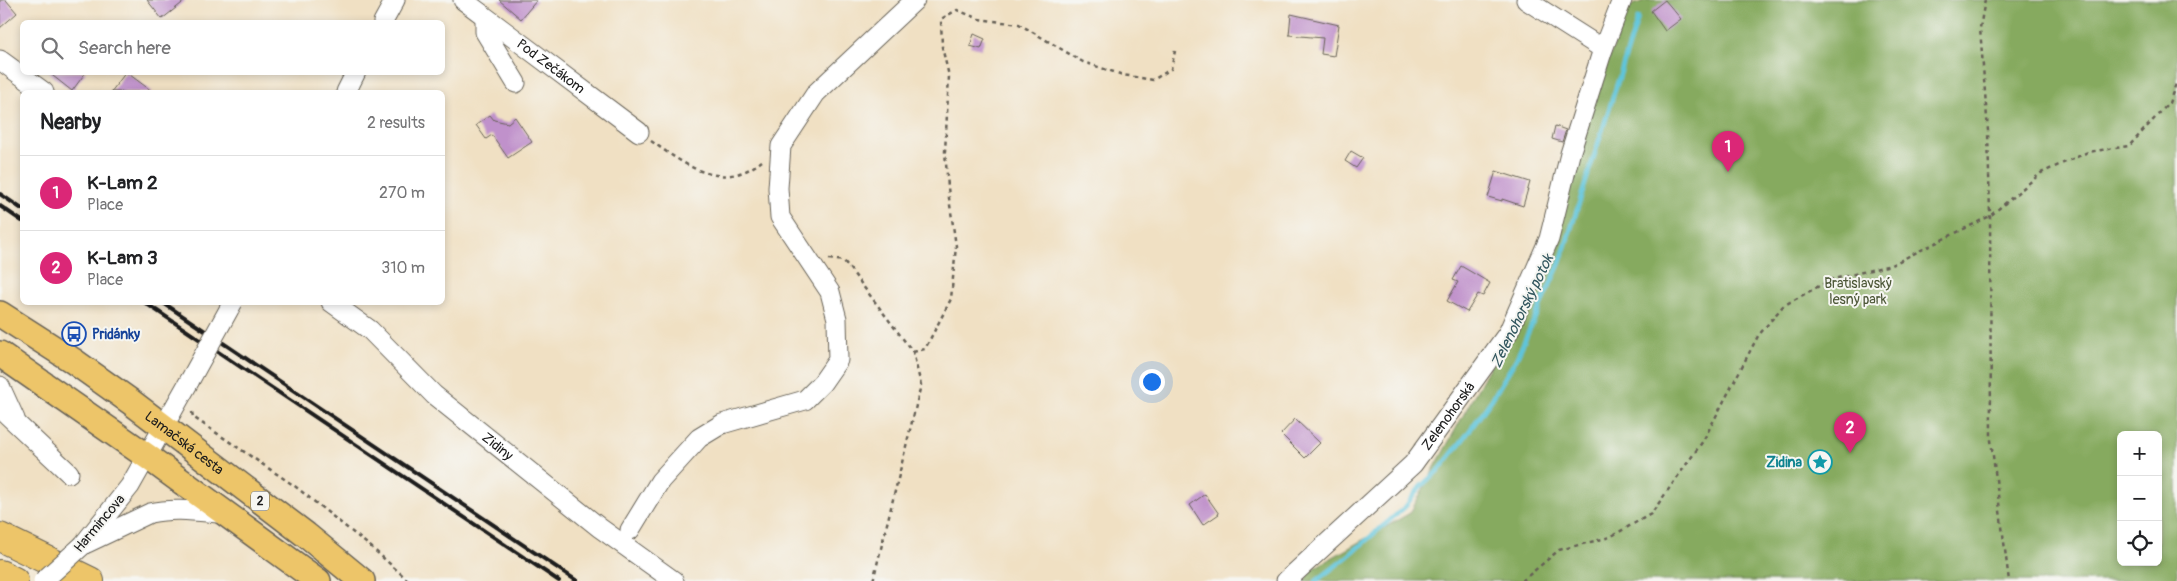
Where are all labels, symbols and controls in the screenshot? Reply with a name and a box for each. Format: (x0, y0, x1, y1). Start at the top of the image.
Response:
search box (20, 20, 445, 75)
icon: search (38, 34, 66, 62)
street label: Pod Zečákom (513, 35, 588, 97)
text: Search here (78, 36, 171, 60)
text: Nearby (40, 109, 101, 136)
text: 2 results (367, 113, 425, 133)
pin: 1 (1712, 131, 1744, 172)
text: K-Lam 2 (87, 171, 158, 195)
text: 1 (53, 183, 59, 203)
text: 270 m (379, 183, 425, 203)
text: Place (87, 195, 123, 215)
text: K-Lam 3 (87, 246, 158, 270)
water label: Zelenohorský potok (1487, 250, 1559, 371)
text: 2 (52, 258, 60, 278)
text: 310 m (381, 258, 425, 278)
text: Place (87, 270, 123, 290)
park label: Bratislavský lesný park (1824, 275, 1892, 308)
bus stop icon: Pridánky (61, 321, 87, 347)
place label: Pridánky (92, 326, 140, 343)
your location (1139, 369, 1165, 395)
street label: Zelenohorská (1418, 379, 1479, 454)
street label: Lamačská cesta (141, 408, 227, 478)
pin: 2 (1834, 412, 1866, 453)
street label: Zidiny (479, 429, 516, 464)
map controls (2117, 431, 2162, 566)
button: + (2117, 431, 2162, 476)
place icon: Zidina (1807, 449, 1833, 475)
place label: Zidina (1766, 454, 1802, 471)
button: − (2117, 476, 2162, 521)
street label: Harmincova (70, 491, 129, 556)
road number: 2 (251, 492, 269, 511)
button: locate (2117, 521, 2162, 566)

